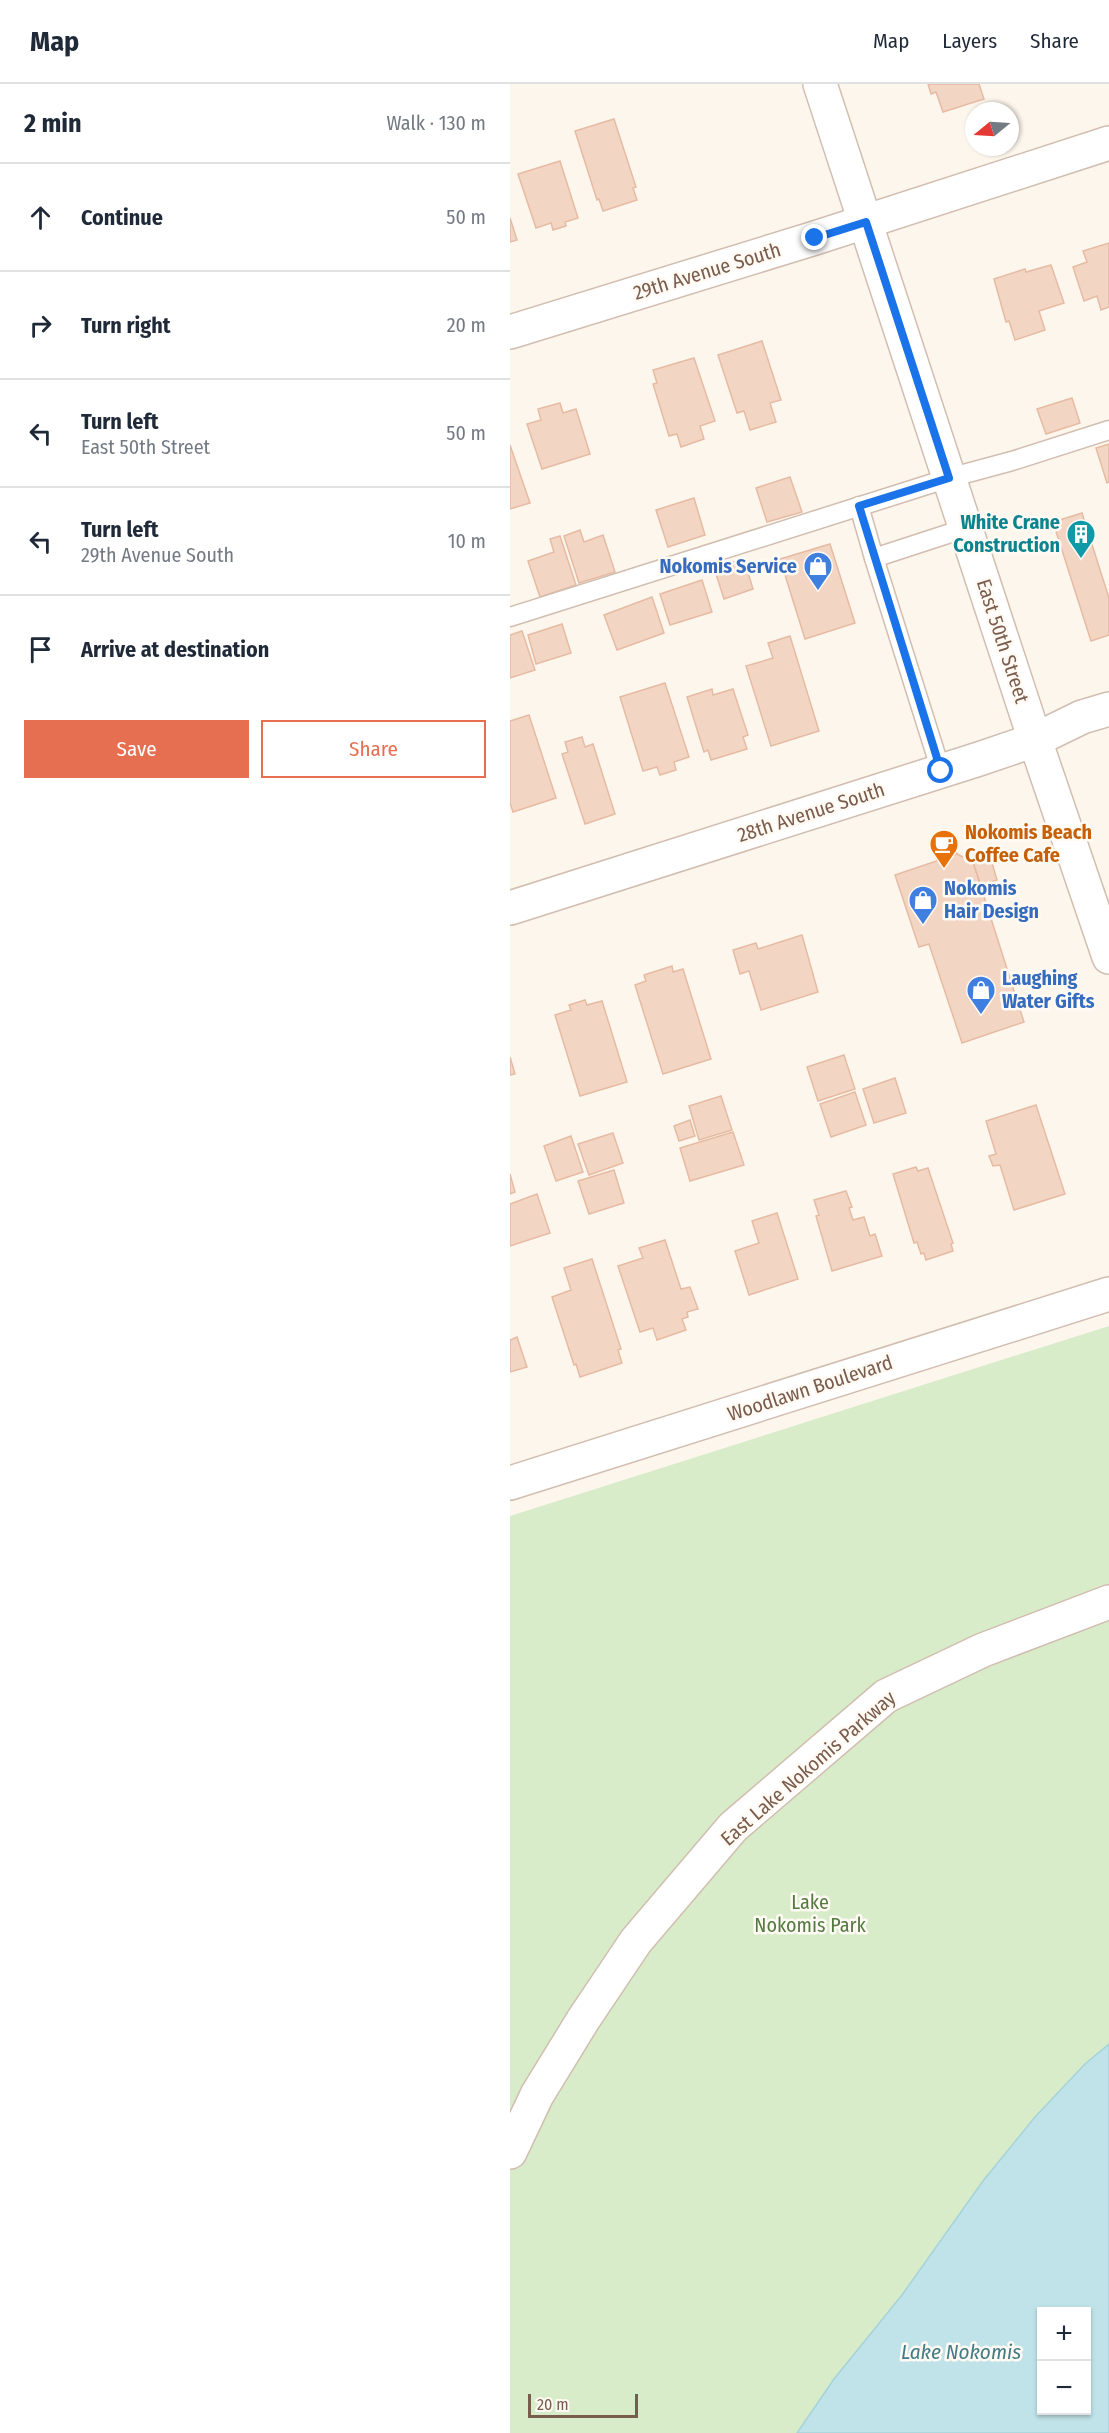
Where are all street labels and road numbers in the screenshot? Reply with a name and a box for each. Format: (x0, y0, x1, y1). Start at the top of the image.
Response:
street label: 29th Avenue South (630, 237, 784, 305)
street label: East 50th Street (972, 576, 1035, 707)
street label: 28th Avenue South (734, 777, 888, 847)
street label: Woodlawn Boulevard (724, 1350, 896, 1426)
street label: East Lake Nokomis Parkway (716, 1686, 900, 1850)

